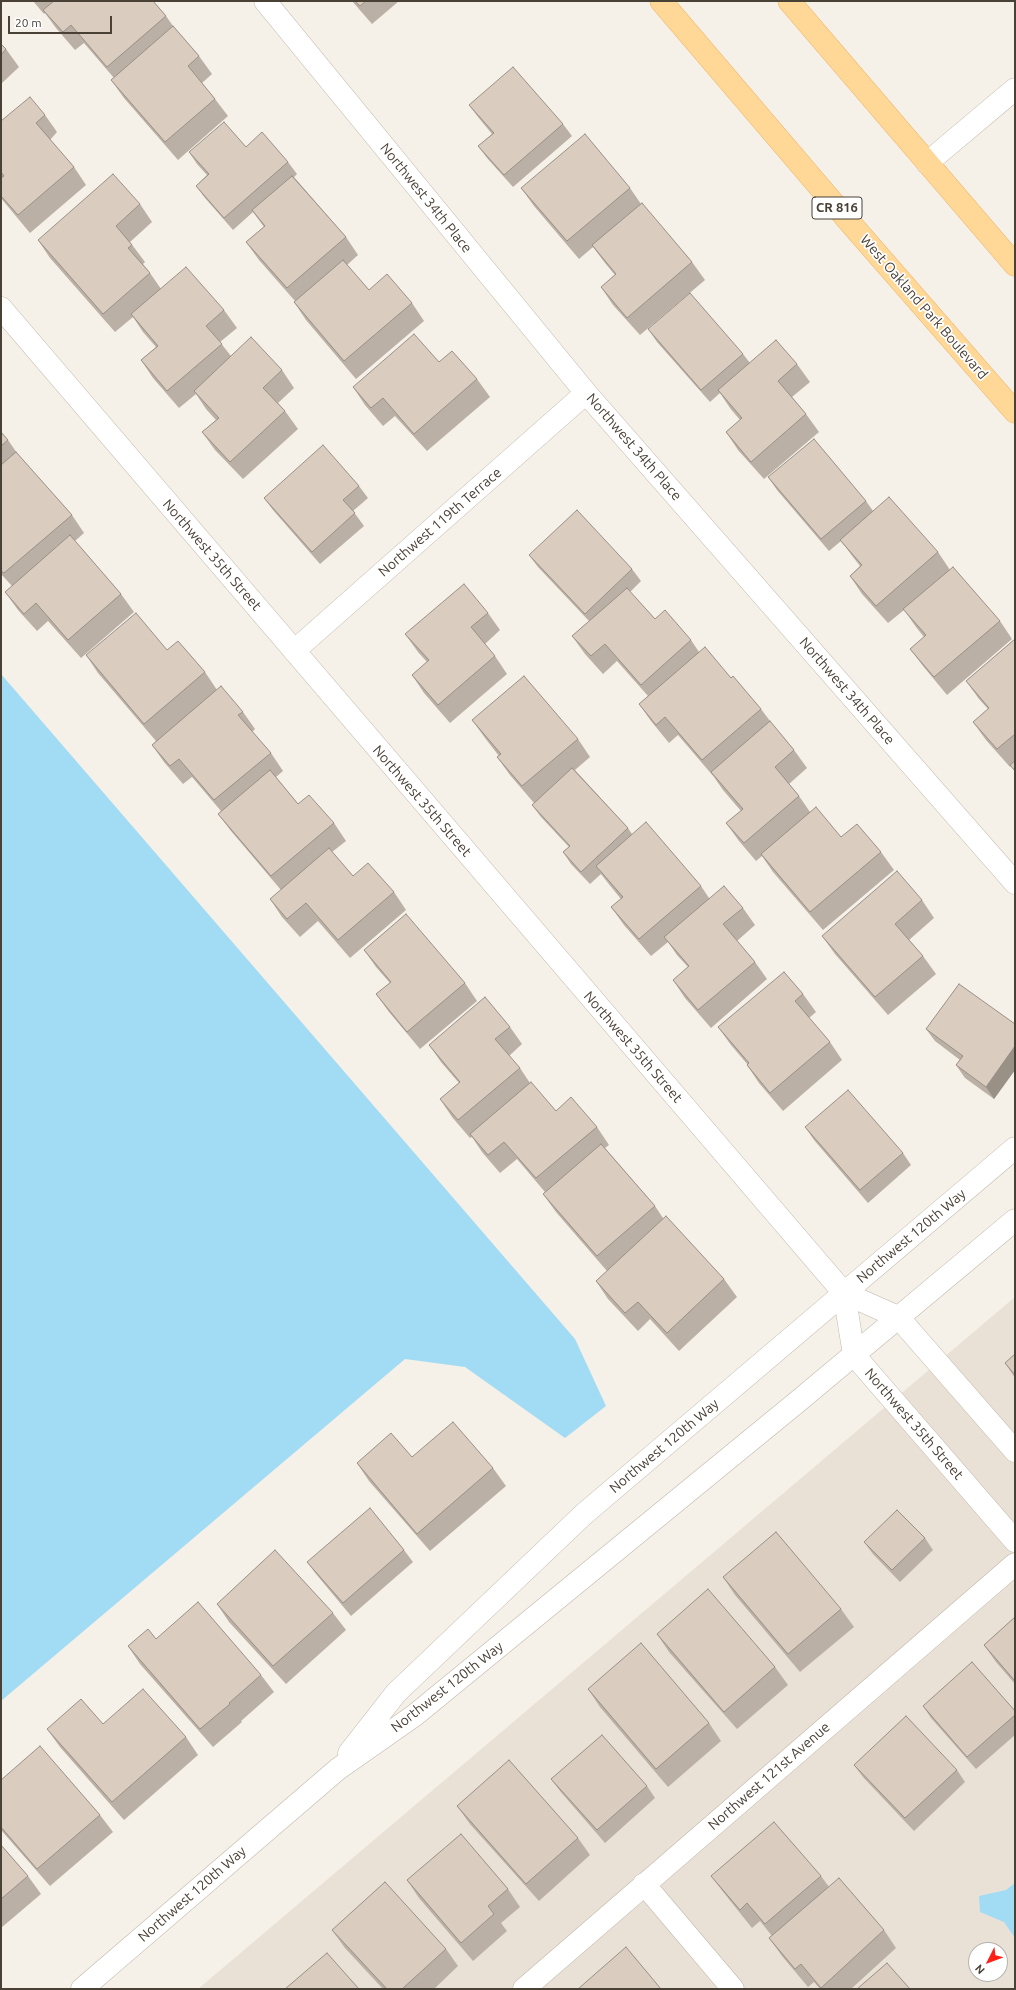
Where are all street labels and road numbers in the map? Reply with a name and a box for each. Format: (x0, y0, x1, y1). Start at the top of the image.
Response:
street label: Northwest 34th Place (377, 140, 475, 256)
road number: CR 816 (812, 197, 862, 219)
street label: West Oakland Park Boulevard (857, 231, 991, 383)
street label: Northwest 34th Place (583, 390, 685, 504)
street label: Northwest 119th Terrace (375, 464, 505, 580)
street label: Northwest 35th Street (159, 496, 265, 614)
street label: Northwest 34th Place (796, 634, 898, 748)
street label: Northwest 35th Street (369, 742, 475, 860)
street label: Northwest 35th Street (580, 988, 686, 1106)
street label: Northwest 120th Way (853, 1185, 969, 1287)
street label: Northwest 35th Street (861, 1365, 967, 1483)
street label: Northwest 120th Way (606, 1395, 722, 1497)
street label: Northwest 120th Way (388, 1638, 506, 1736)
street label: Northwest 121st Avenue (705, 1718, 833, 1834)
street label: Northwest 120th Way (135, 1843, 249, 1945)

